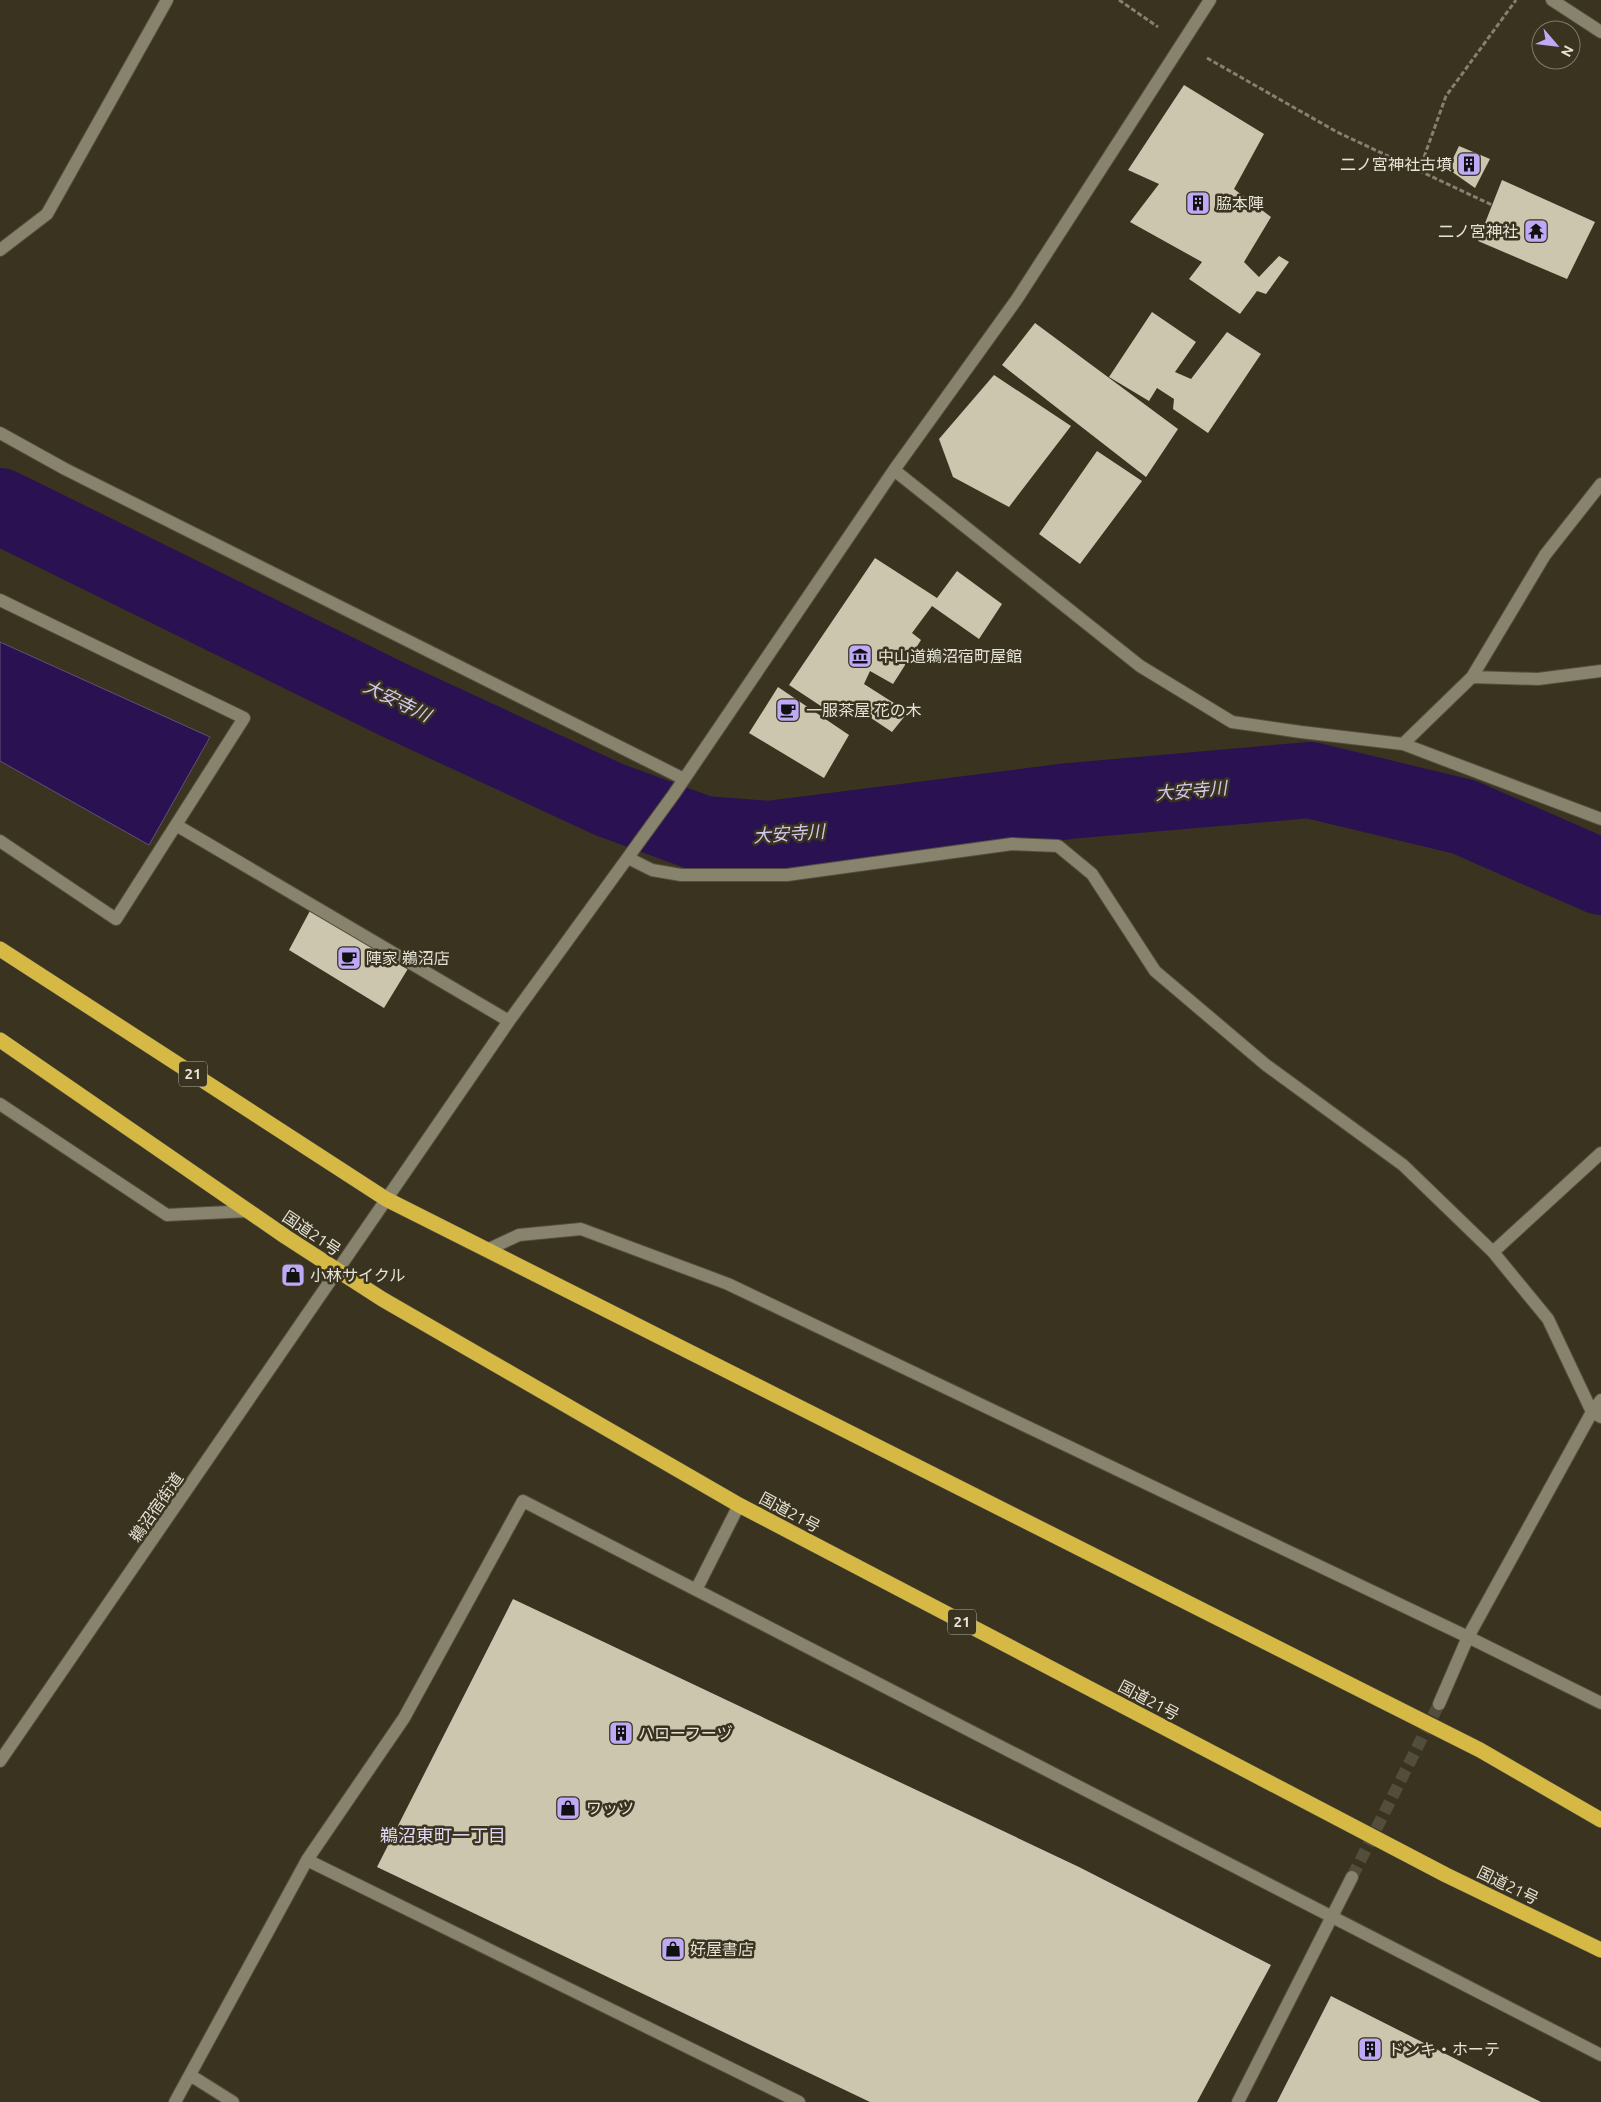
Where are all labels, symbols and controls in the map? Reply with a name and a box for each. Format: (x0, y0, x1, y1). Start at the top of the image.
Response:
north arrow (1531, 20, 1581, 70)
text: N (1558, 43, 1577, 59)
building icon: 二ノ宮神社古墳 (1456, 151, 1482, 177)
place label: 二ノ宮神社古墳 (1340, 155, 1452, 173)
building icon: 脇本陣 (1185, 190, 1211, 216)
place label: 脇本陣 (1216, 194, 1264, 212)
temple icon: 二ノ宮神社 (1523, 218, 1549, 244)
place label: 二ノ宮神社 (1438, 222, 1518, 240)
museum icon: 中山道鵜沼宿町屋館 (847, 643, 873, 669)
place label: 中山道鵜沼宿町屋館 (878, 647, 1022, 665)
water label: 大安寺川 (361, 675, 436, 726)
cafe icon: 一服茶屋 花の木 (775, 697, 801, 723)
place label: 一服茶屋 花の木 (806, 701, 922, 719)
water label: 大安寺川 (1154, 777, 1230, 803)
water label: 大安寺川 (752, 820, 828, 845)
cafe icon: 陣家 鵜沼店 (336, 945, 362, 971)
place label: 陣家 鵜沼店 (366, 949, 450, 967)
road number: 21 (179, 1062, 207, 1086)
street label: 国道21号 (280, 1207, 344, 1259)
shop icon: 小林サイクル (280, 1262, 306, 1288)
place label: 小林サイクル (310, 1266, 405, 1284)
street label: 鵜沼宿街道 (126, 1469, 186, 1545)
street label: 国道21号 (757, 1489, 823, 1535)
road number: 21 (948, 1610, 976, 1634)
street label: 国道21号 (1116, 1677, 1182, 1723)
building icon: ハローフーヅ (608, 1720, 634, 1746)
place label: ハローフーヅ (638, 1724, 733, 1742)
shop icon: ワッツ (555, 1795, 581, 1821)
place label: ワッツ (586, 1799, 634, 1817)
district label: 鵜沼東町一丁目 (380, 1825, 506, 1845)
street label: 国道21号 (1474, 1862, 1542, 1908)
shop icon: 好屋書店 (660, 1936, 686, 1962)
place label: 好屋書店 (690, 1940, 754, 1958)
building icon: ドンキ・ホーテ (1357, 2036, 1383, 2062)
place label: ドンキ・ホーテ (1388, 2040, 1500, 2058)

